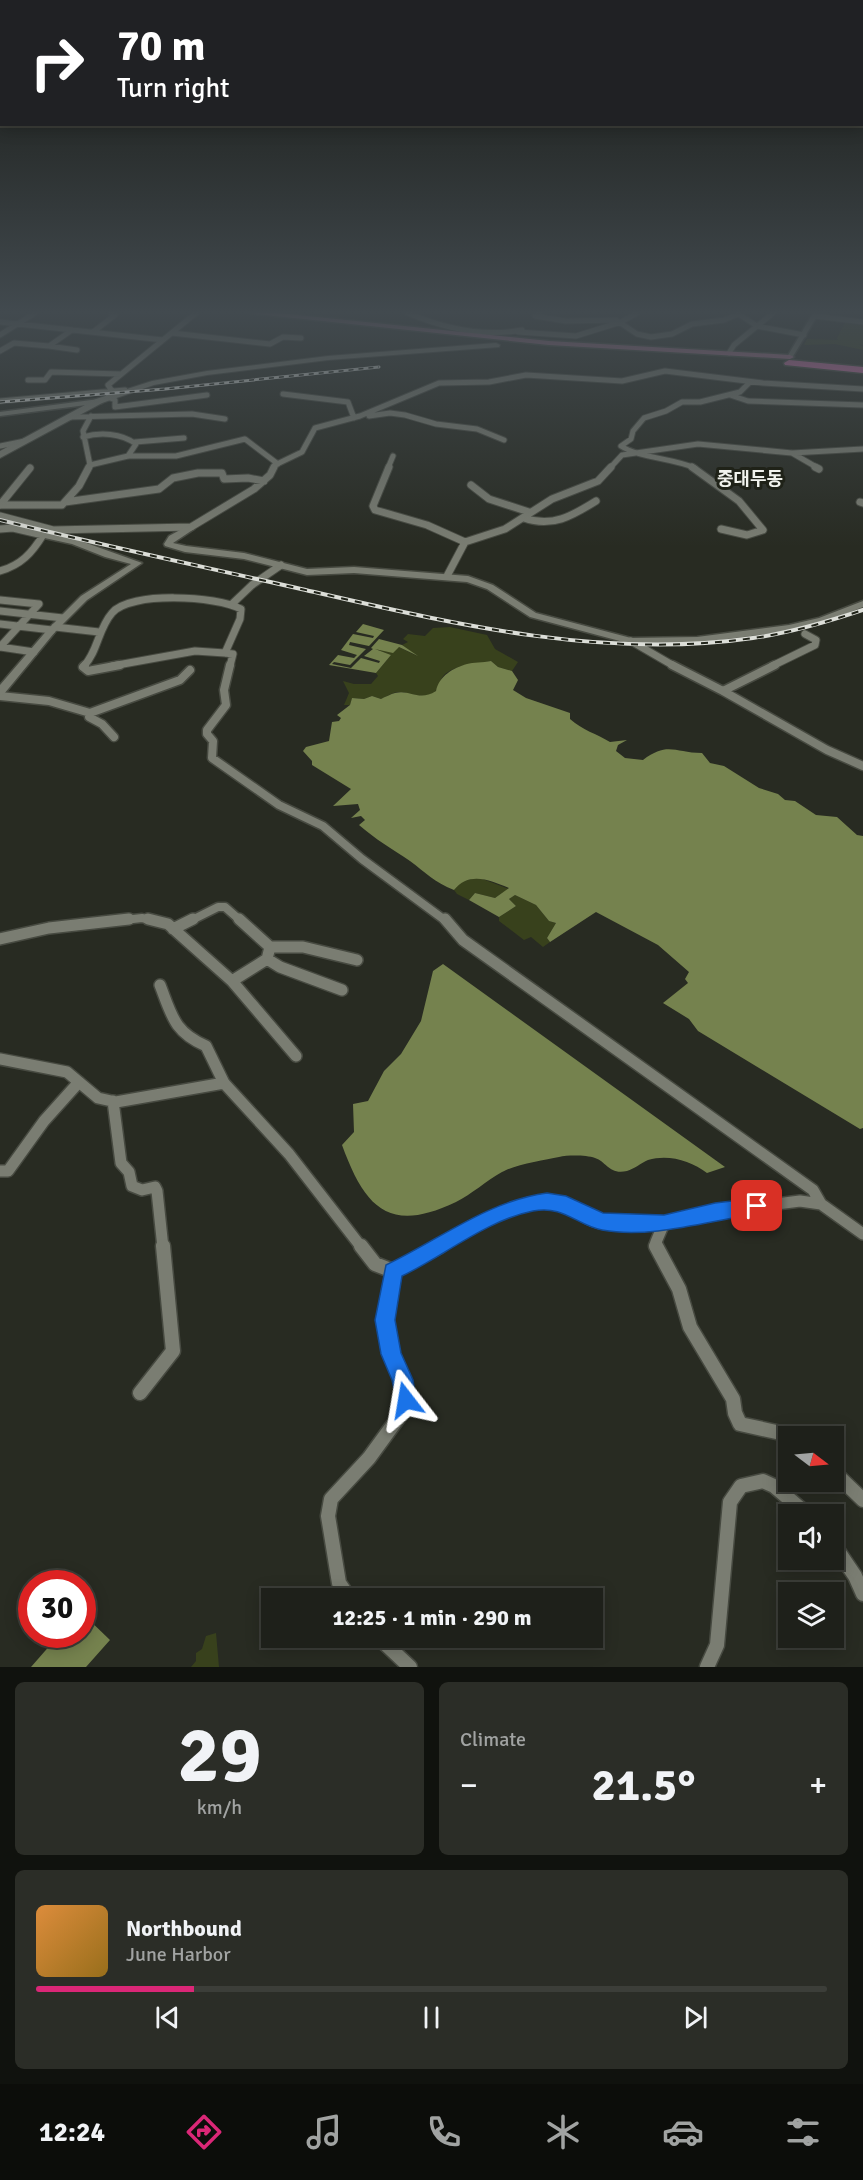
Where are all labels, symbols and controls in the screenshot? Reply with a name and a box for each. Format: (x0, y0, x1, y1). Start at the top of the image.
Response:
text: 70 m (117, 21, 206, 72)
icon: right (18, 24, 96, 102)
text: Turn right (117, 72, 230, 105)
district label: 중대두동 (717, 468, 783, 490)
pin (731, 1180, 782, 1231)
icon: arrive (740, 1189, 773, 1222)
position arrow (374, 1368, 438, 1432)
north arrow (778, 1426, 844, 1492)
map controls (778, 1426, 844, 1648)
button: sound (778, 1504, 844, 1570)
speed limit sign: 30 (18, 1570, 96, 1648)
button: layers (778, 1582, 844, 1648)
text: 12:25 · 1 min · 290 m (332, 1604, 532, 1631)
text: 29 (177, 1708, 262, 1804)
text: Climate (460, 1727, 526, 1752)
text: 21.5° (592, 1758, 695, 1813)
text: − (460, 1765, 478, 1806)
text: + (809, 1765, 827, 1806)
text: km/h (197, 1795, 242, 1820)
text: Northbound (126, 1915, 242, 1942)
text: June Harbor (126, 1942, 231, 1967)
icon: previous (151, 2001, 184, 2034)
icon: pause (415, 2001, 448, 2034)
icon: next (679, 2001, 712, 2034)
icon: directions (183, 2111, 225, 2153)
icon: music (303, 2111, 345, 2153)
icon: phone (423, 2111, 465, 2153)
icon: climate (542, 2111, 584, 2153)
icon: car (662, 2111, 704, 2153)
icon: filters (782, 2111, 824, 2153)
text: 12:24 (39, 2116, 105, 2149)

